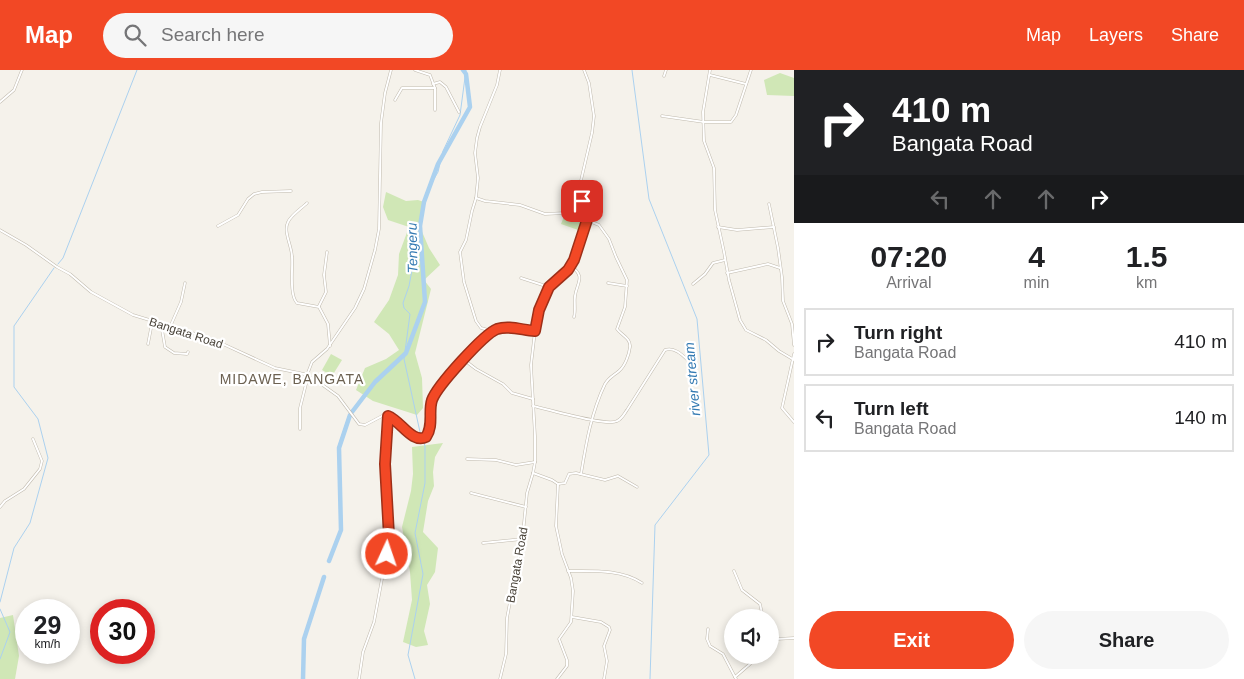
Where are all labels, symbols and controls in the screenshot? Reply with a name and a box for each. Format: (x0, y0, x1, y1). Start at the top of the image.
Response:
search box (103, 13, 453, 58)
text: Map (25, 21, 73, 48)
icon: search (121, 21, 149, 49)
text: Search here (161, 24, 265, 45)
text: Map (1026, 25, 1061, 45)
text: Layers (1089, 25, 1143, 45)
text: Share (1171, 25, 1219, 45)
icon: right (809, 90, 874, 155)
text: 410 m (892, 90, 991, 129)
text: Bangata Road (892, 131, 1033, 156)
pin (561, 180, 603, 222)
icon: left (926, 185, 954, 213)
icon: ahead (979, 185, 1007, 213)
icon: ahead (1032, 185, 1060, 213)
icon: right (1085, 185, 1113, 213)
icon: arrive (568, 187, 596, 215)
water label: Tengeru (404, 222, 420, 274)
text: 07:20 (870, 240, 947, 273)
text: 4 (1028, 240, 1045, 273)
text: 1.5 (1126, 240, 1168, 273)
text: Arrival (886, 274, 931, 291)
text: min (1024, 274, 1049, 291)
text: km (1136, 274, 1157, 291)
street label: Bangata Road (147, 314, 225, 352)
text: Turn right (854, 322, 942, 343)
icon: right (811, 328, 839, 356)
text: 410 m (1174, 331, 1227, 352)
water label: river stream (681, 341, 703, 417)
text: Bangata Road (854, 344, 956, 361)
district label: MIDAWE, BANGATA (220, 371, 364, 387)
text: Turn left (854, 398, 929, 419)
icon: left (811, 404, 839, 432)
text: 140 m (1174, 407, 1227, 428)
text: Bangata Road (854, 420, 956, 437)
street label: Bangata Road (503, 526, 531, 604)
position arrow (360, 527, 412, 579)
speed limit sign: 30 (90, 599, 155, 664)
map controls (724, 609, 779, 664)
button: sound (724, 609, 779, 664)
text: 29 (34, 611, 61, 639)
button: Exit (809, 611, 1014, 669)
button: Share (1024, 611, 1229, 669)
text: km/h (34, 637, 61, 651)

